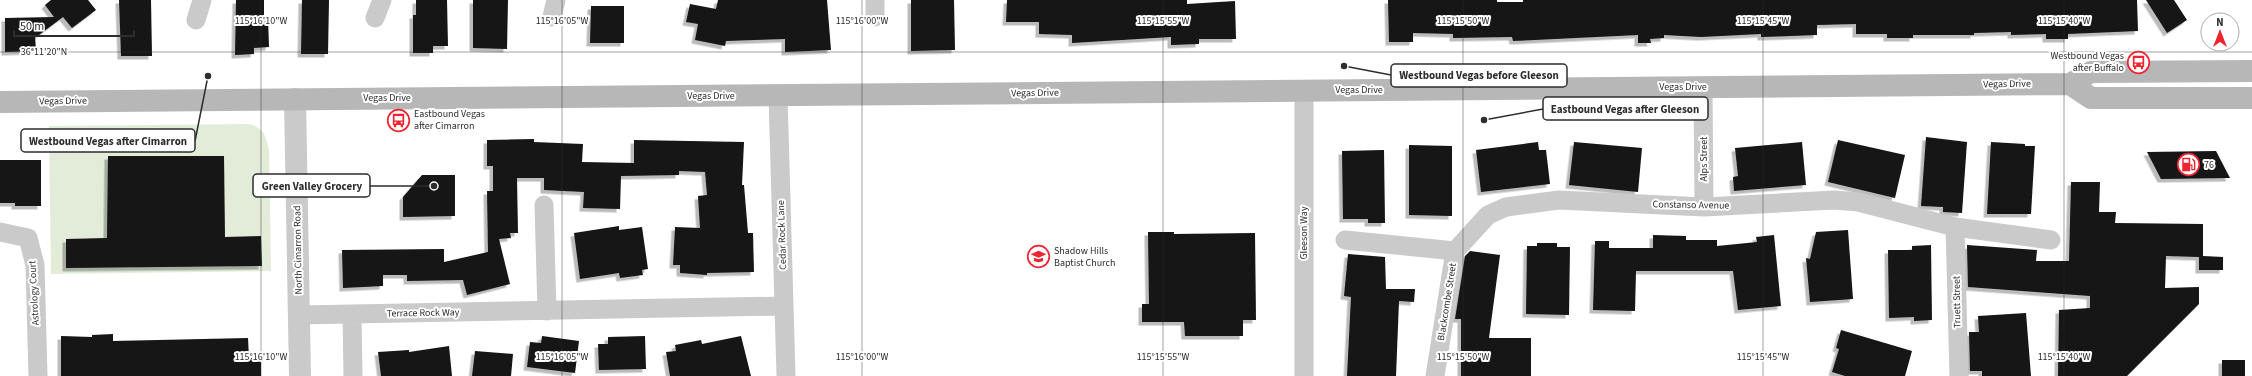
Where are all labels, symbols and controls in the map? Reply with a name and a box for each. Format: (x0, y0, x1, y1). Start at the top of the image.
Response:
scale bar (14, 12, 134, 38)
north arrow (2200, 12, 2240, 52)
text: 115°16'10"W (235, 14, 287, 28)
text: 115°16'05"W (536, 14, 588, 28)
text: 115°16'00"W (836, 14, 888, 28)
text: 115°15'55"W (1137, 14, 1189, 28)
text: 115°15'50"W (1437, 14, 1489, 28)
text: 115°15'45"W (1737, 14, 1789, 28)
text: 115°15'40"W (2038, 14, 2090, 28)
text: N (2216, 15, 2224, 30)
text: 50 m (20, 18, 44, 35)
text: 36°11'20"N (21, 45, 67, 59)
place label: Westbound Vegas after Buffalo (2050, 49, 2124, 75)
bus stop icon: Westbound Vegas after Buffalo (2126, 49, 2152, 75)
callout: Westbound Vegas before Gleeson (1391, 64, 1567, 87)
text: Westbound Vegas before Gleeson (1399, 68, 1559, 83)
street label: Vegas Drive (1983, 77, 2031, 91)
street label: Vegas Drive (1659, 80, 1707, 94)
street label: Vegas Drive (1335, 83, 1383, 97)
street label: Vegas Drive (1011, 86, 1059, 100)
street label: Vegas Drive (687, 89, 735, 103)
street label: Vegas Drive (363, 91, 411, 105)
street label: Vegas Drive (39, 94, 87, 108)
callout: Eastbound Vegas after Gleeson (1543, 97, 1708, 120)
text: Eastbound Vegas after Gleeson (1551, 102, 1699, 117)
bus stop icon: Eastbound Vegas after Cimarron (385, 107, 411, 133)
place label: Eastbound Vegas after Cimarron (414, 107, 485, 133)
callout: Westbound Vegas after Cimarron (21, 129, 195, 152)
text: Westbound Vegas after Cimarron (29, 134, 187, 149)
street label: Alps Street (1697, 136, 1711, 181)
fuel station icon: 76 (2176, 152, 2202, 178)
place label: 76 (2204, 158, 2214, 172)
callout: Green Valley Grocery (253, 174, 370, 197)
text: Green Valley Grocery (262, 179, 363, 194)
street label: Constanso Avenue (1653, 197, 1730, 213)
street label: Cedar Rock Lane (774, 200, 790, 270)
street label: North Cimarron Road (290, 205, 306, 295)
street label: Gleeson Way (1297, 206, 1311, 260)
school or university icon: Shadow Hills Baptist Church (1025, 244, 1051, 270)
place label: Shadow Hills Baptist Church (1054, 244, 1115, 270)
street label: Astrology Court (25, 260, 43, 326)
street label: Blackcombe Street (1434, 262, 1460, 342)
street label: Truett Street (1950, 275, 1964, 328)
street label: Terrace Rock Way (387, 305, 460, 321)
text: 115°16'10"W (235, 350, 287, 364)
text: 115°16'05"W (536, 350, 588, 364)
text: 115°16'00"W (836, 350, 888, 364)
text: 115°15'55"W (1137, 350, 1189, 364)
text: 115°15'50"W (1437, 350, 1489, 364)
text: 115°15'45"W (1737, 350, 1789, 364)
text: 115°15'40"W (2038, 350, 2090, 364)

